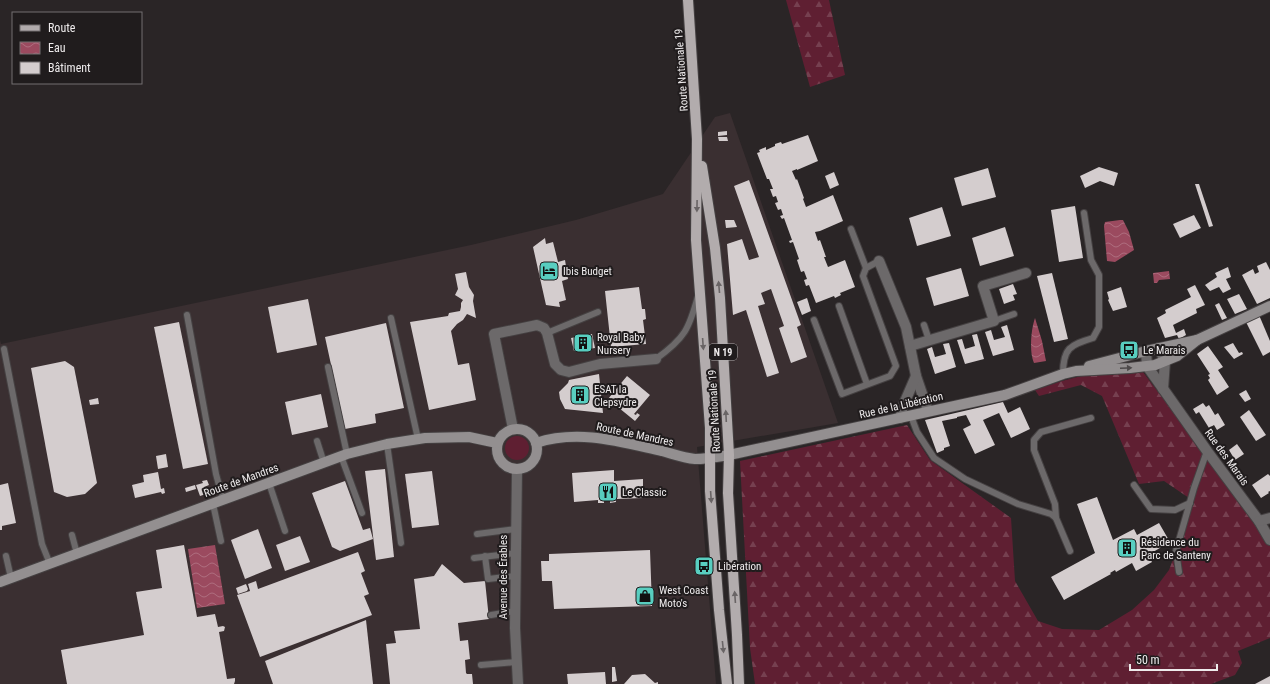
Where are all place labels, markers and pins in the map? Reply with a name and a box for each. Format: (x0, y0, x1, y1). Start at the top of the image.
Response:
hotel icon: Ibis Budget (538, 260, 560, 282)
place label: Ibis Budget (563, 265, 612, 278)
place label: Royal Baby Nursery (597, 331, 645, 357)
building icon: Royal Baby Nursery (572, 332, 594, 354)
bus stop icon: Le Marais (1118, 339, 1140, 361)
place label: Le Marais (1143, 344, 1185, 357)
place label: ESAT la Clepsydre (594, 383, 637, 409)
building icon: ESAT la Clepsydre (569, 384, 591, 406)
restaurant icon: Le Classic (597, 481, 619, 503)
place label: Le Classic (622, 486, 667, 499)
place label: Résidence du Parc de Santeny (1141, 536, 1211, 562)
building icon: Résidence du Parc de Santeny (1116, 537, 1138, 559)
bus stop icon: Libération (693, 555, 715, 577)
place label: Libération (718, 560, 761, 573)
place label: West Coast Moto's (659, 584, 708, 610)
shop icon: West Coast Moto's (634, 585, 656, 607)

